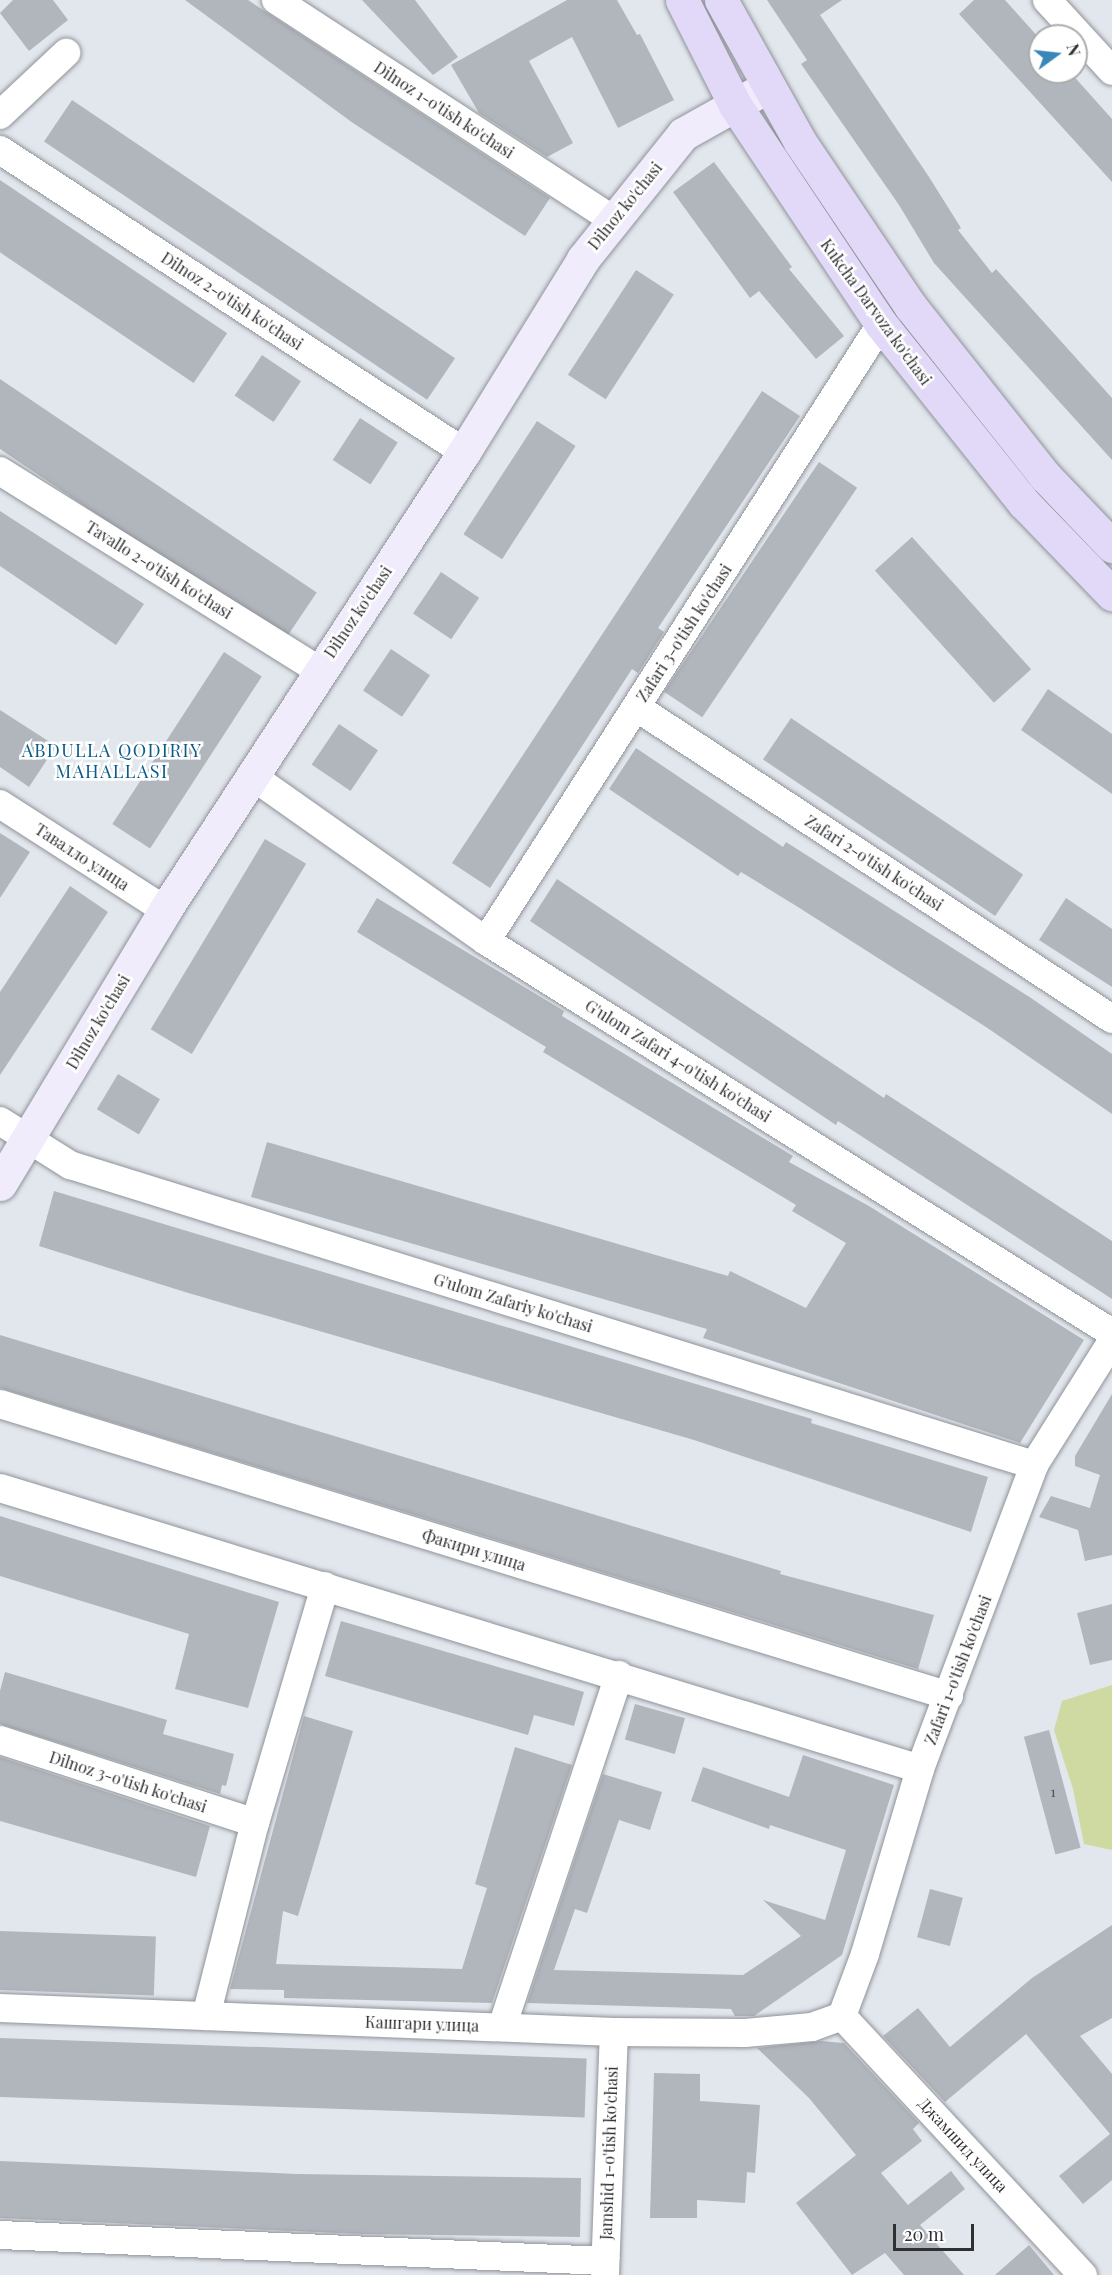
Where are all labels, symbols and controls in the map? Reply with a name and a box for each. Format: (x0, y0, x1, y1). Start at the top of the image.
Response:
north arrow (1028, 24, 1088, 84)
text: N (1062, 41, 1086, 58)
street label: Dilnoz 1-o'tish ko'chasi (370, 57, 518, 163)
street label: Dilnoz ko'chasi (584, 158, 666, 254)
street label: Kukcha Darvoza ko'chasi (816, 235, 936, 389)
street label: Dilnoz 2-o'tish ko'chasi (157, 248, 307, 354)
street label: Tavallo 2-o'tish ko'chasi (82, 517, 236, 623)
street label: Zafari 3-o'tish ko'chasi (632, 560, 736, 706)
street label: Dilnoz ko'chasi (320, 562, 396, 662)
district label: ABDULLA QODIRIY MAHALLASI (22, 740, 202, 783)
street label: Zafari 2-o'tish ko'chasi (801, 811, 947, 915)
street label: Тавалло улица (31, 819, 133, 895)
street label: Dilnoz ko'chasi (62, 971, 134, 1073)
street label: G'ulom Zafari 4-o'tish ko'chasi (581, 996, 775, 1126)
street label: G'ulom Zafariy ko'chasi (431, 1270, 595, 1336)
street label: Факири улица (420, 1525, 528, 1575)
street label: Zafari 1-o'tish ko'chasi (921, 1592, 995, 1748)
street label: Dilnoz 3-o'tish ko'chasi (47, 1747, 209, 1817)
house number: 1 (1050, 1784, 1056, 1800)
street label: Кашгари улица (365, 2012, 479, 2036)
street label: Jamshid 1-o'tish ko'chasi (596, 2066, 622, 2240)
street label: Джамшид улица (914, 2094, 1012, 2196)
scale bar (896, 2212, 977, 2250)
text: 20 m (904, 2222, 944, 2246)

